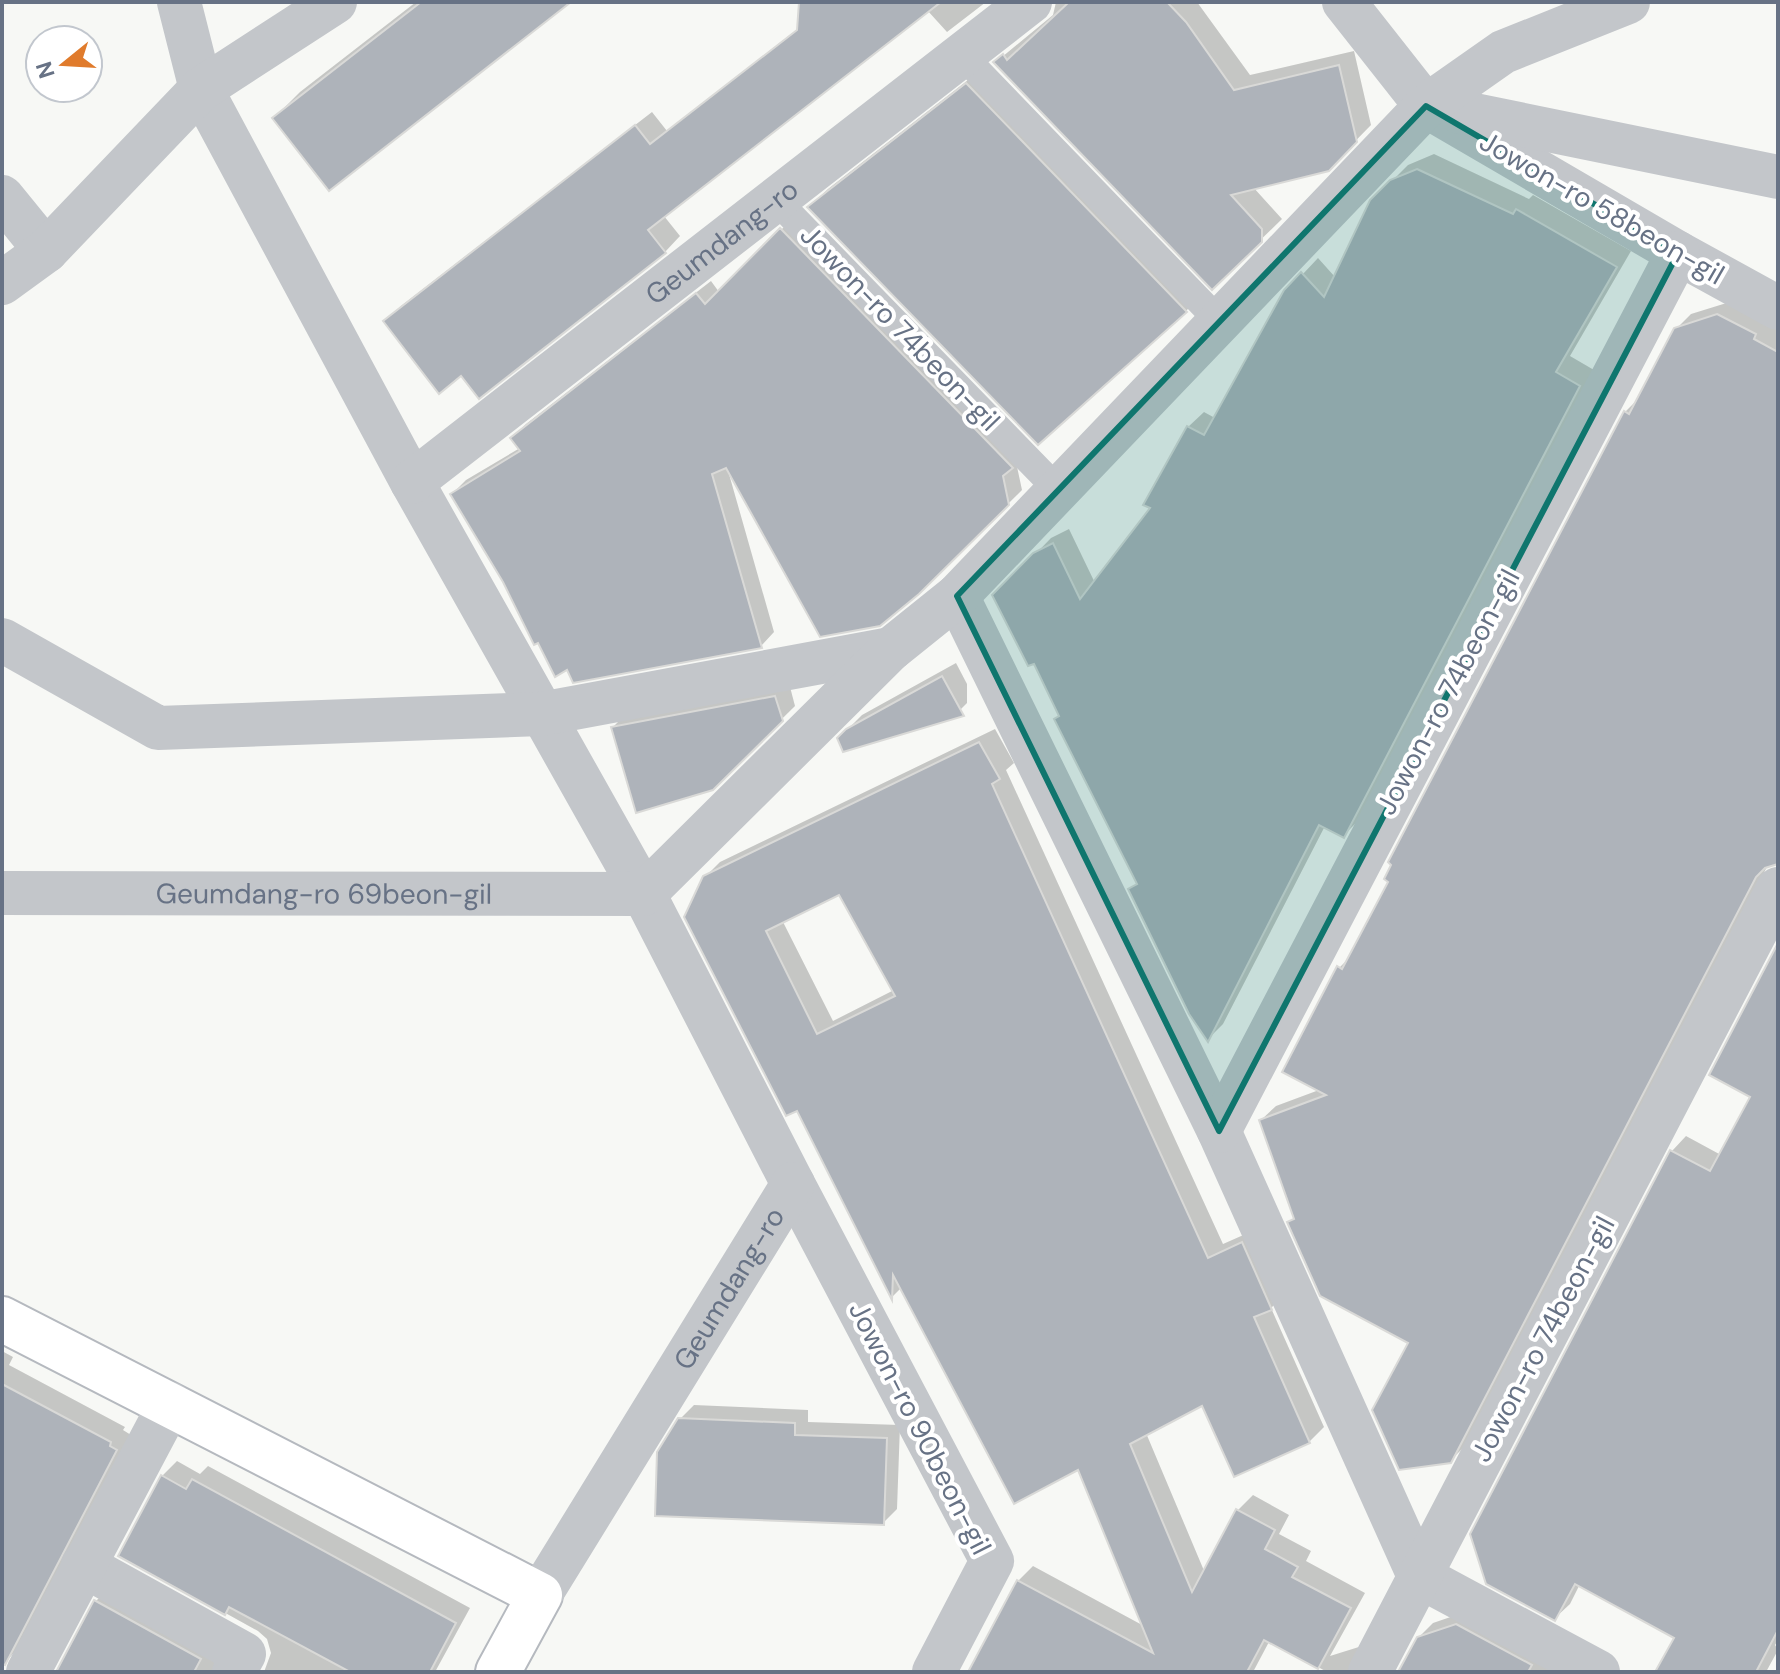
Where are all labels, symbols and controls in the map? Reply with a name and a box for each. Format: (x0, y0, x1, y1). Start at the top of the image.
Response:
north arrow (24, 24, 104, 104)
text: N (29, 58, 62, 82)
street label: Jowon-ro 58beon-gil (1473, 123, 1731, 293)
street label: Geumdang-ro (637, 170, 806, 313)
street label: Jowon-ro 74beon-gil (792, 217, 1008, 439)
street label: Jowon-ro 74beon-gil (1368, 563, 1528, 821)
street label: Geumdang-ro 69beon-gil (156, 875, 492, 912)
street label: Geumdang-ro (665, 1200, 793, 1377)
street label: Jowon-ro 74beon-gil (1463, 1210, 1623, 1468)
street label: Jowon-ro 90beon-gil (840, 1295, 1000, 1561)

